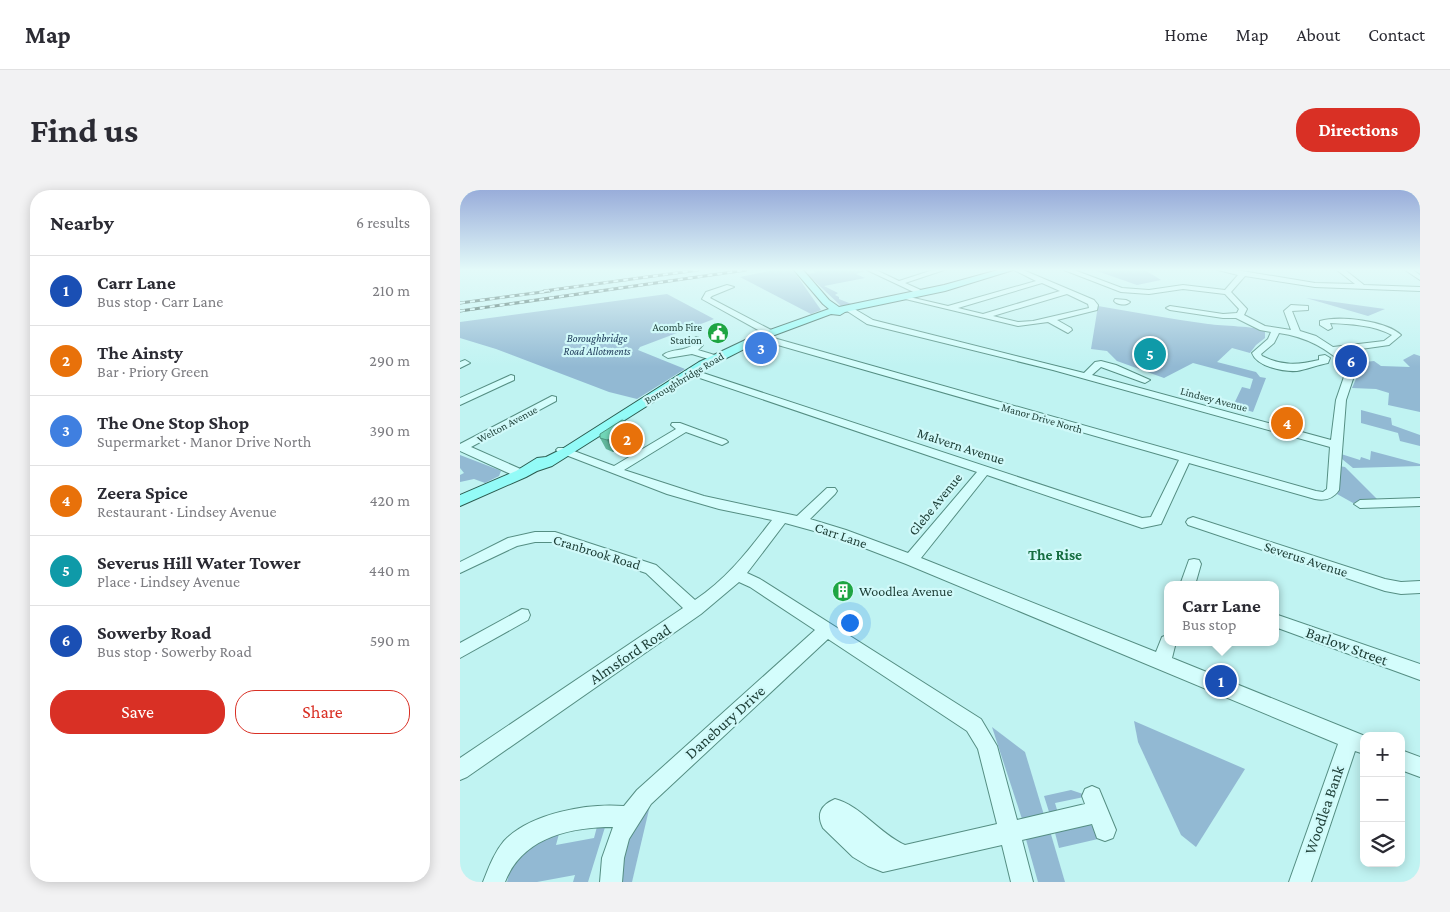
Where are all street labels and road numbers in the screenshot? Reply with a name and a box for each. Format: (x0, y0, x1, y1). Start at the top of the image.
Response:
street label: Boroughbridge Road (642, 349, 727, 407)
street label: Lindsey Avenue (1179, 384, 1249, 415)
street label: Manor Drive North (1000, 401, 1084, 435)
street label: Welton Avenue (475, 403, 539, 445)
street label: Malvern Avenue (915, 424, 1007, 468)
street label: Glebe Avenue (905, 470, 965, 538)
street label: Carr Lane (813, 519, 869, 551)
street label: Cranbrook Road (551, 531, 643, 573)
street label: Severus Avenue (1262, 538, 1350, 580)
street label: Almsford Road (586, 620, 674, 687)
street label: Barlow Street (1304, 623, 1391, 669)
street label: Danebury Drive (682, 682, 769, 763)
street label: Woodlea Bank (1301, 763, 1347, 856)

